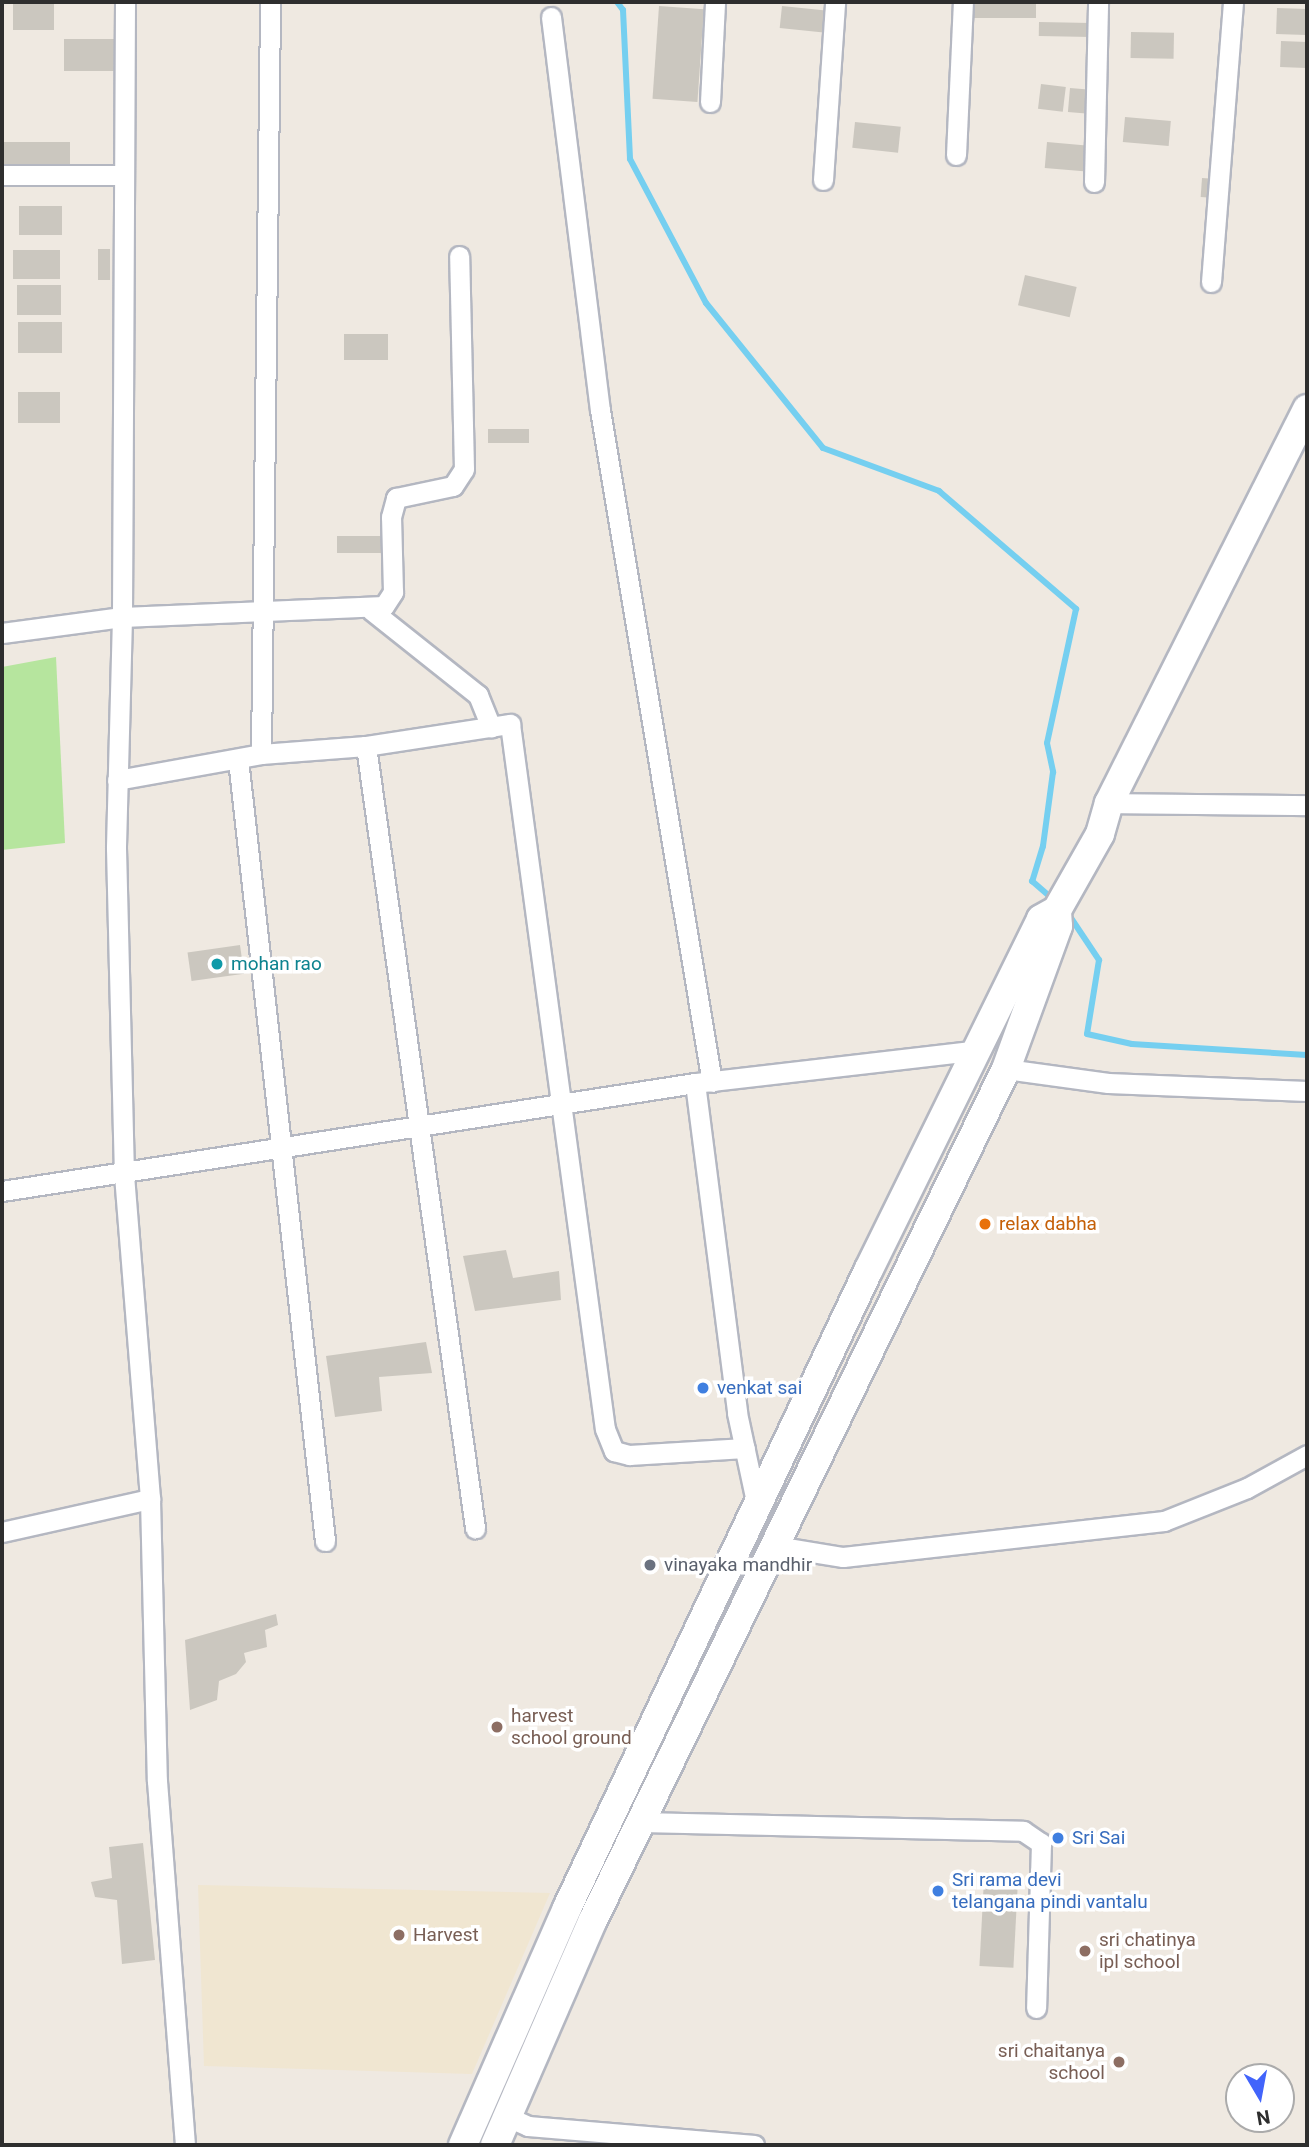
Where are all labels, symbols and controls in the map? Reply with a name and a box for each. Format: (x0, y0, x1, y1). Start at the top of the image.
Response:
place label: mohan rao (231, 953, 322, 975)
marker: mohan rao (209, 956, 225, 972)
place label: relax dabha (999, 1213, 1097, 1235)
marker: relax dabha (977, 1216, 993, 1232)
place label: venkat sai (717, 1377, 802, 1399)
marker: venkat sai (695, 1380, 711, 1396)
place label: vinayaka mandhir (664, 1554, 812, 1576)
marker: vinayaka mandhir (642, 1557, 658, 1573)
place label: harvest school ground (511, 1705, 632, 1749)
marker: harvest school ground (489, 1719, 505, 1735)
place label: Sri Sai (1072, 1827, 1125, 1849)
marker: Sri Sai (1050, 1830, 1066, 1846)
place label: Sri rama devi telangana pindi vantalu (952, 1869, 1148, 1913)
marker: Sri rama devi telangana pindi vantalu (930, 1883, 946, 1899)
place label: Harvest (413, 1924, 479, 1946)
marker: Harvest (391, 1927, 407, 1943)
place label: sri chatinya ipl school (1099, 1929, 1196, 1973)
marker: sri chatinya ipl school (1077, 1943, 1093, 1959)
place label: sri chaitanya school (998, 2040, 1105, 2084)
marker: sri chaitanya school (1111, 2054, 1127, 2070)
north arrow (1225, 2063, 1295, 2133)
text: N (1255, 2105, 1272, 2130)

